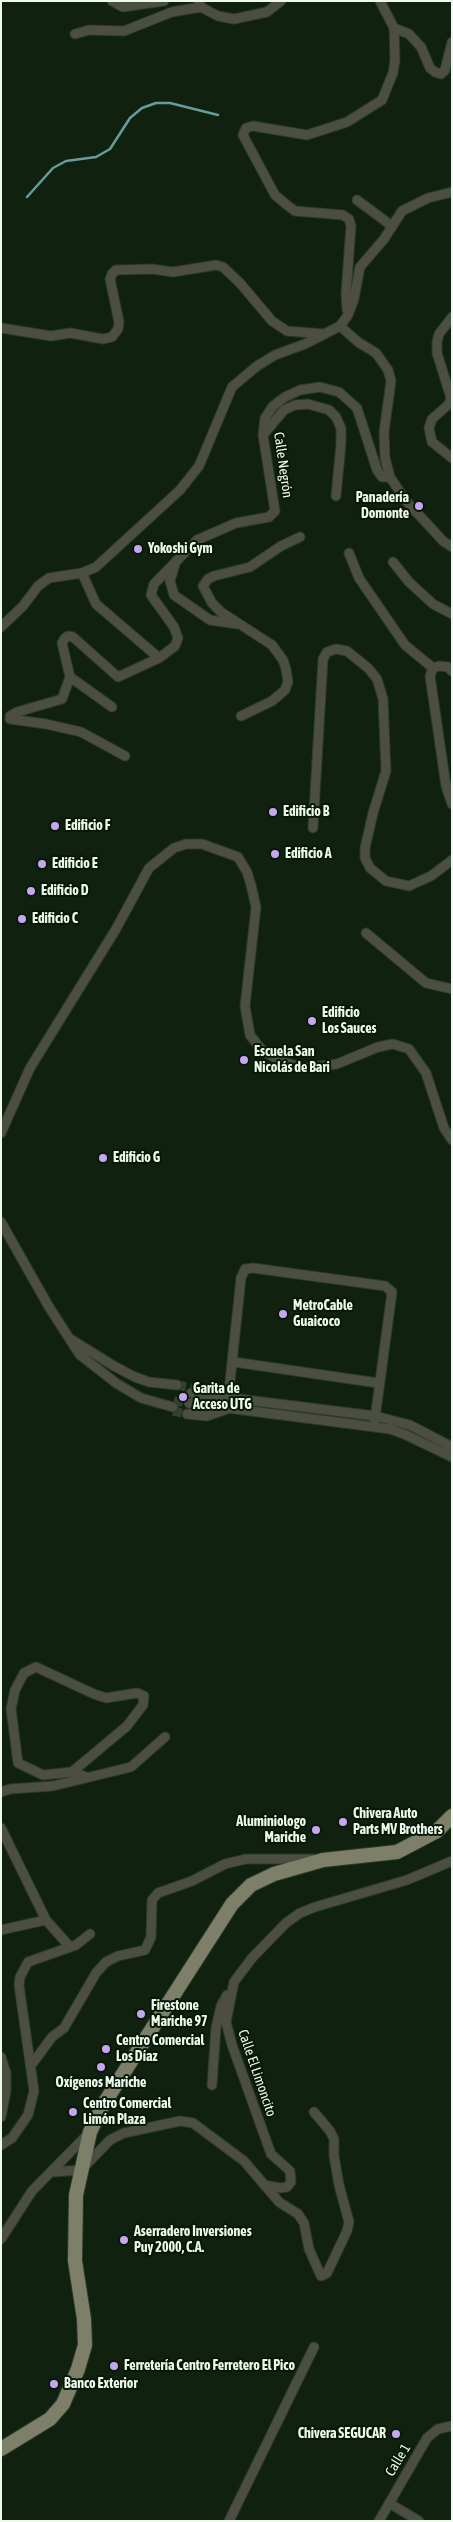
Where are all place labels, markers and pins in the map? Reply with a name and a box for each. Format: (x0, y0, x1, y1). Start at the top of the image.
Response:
place label: Panadería Domonte (356, 490, 409, 522)
marker: Panadería Domonte (413, 500, 425, 512)
place label: Yokoshi Gym (148, 541, 213, 557)
marker: Yokoshi Gym (132, 543, 144, 555)
place label: Edificio B (283, 804, 329, 820)
marker: Edificio B (267, 806, 279, 818)
place label: Edificio F (65, 818, 110, 834)
marker: Edificio F (49, 820, 61, 832)
place label: Edificio A (285, 846, 332, 862)
marker: Edificio A (269, 848, 281, 860)
place label: Edificio E (52, 856, 98, 872)
marker: Edificio E (36, 858, 48, 870)
place label: Edificio D (41, 883, 89, 899)
marker: Edificio D (25, 885, 37, 897)
place label: Edificio C (32, 911, 78, 927)
marker: Edificio C (16, 913, 28, 925)
place label: Edificio Los Sauces (322, 1005, 376, 1038)
marker: Edificio Los Sauces (306, 1015, 318, 1027)
place label: Escuela San Nicolás de Bari (254, 1044, 330, 1076)
marker: Escuela San Nicolás de Bari (238, 1054, 250, 1066)
place label: Edificio G (113, 1150, 160, 1166)
marker: Edificio G (97, 1152, 109, 1164)
place label: MetroCable Guaicoco (293, 1298, 353, 1330)
marker: MetroCable Guaicoco (277, 1308, 289, 1320)
place label: Garita de Acceso UTG (193, 1381, 252, 1414)
marker: Garita de Acceso UTG (177, 1391, 189, 1403)
place label: Chivera Auto Parts MV Brothers (353, 1806, 443, 1838)
place label: Aluminiologo Mariche (236, 1814, 306, 1846)
marker: Chivera Auto Parts MV Brothers (337, 1816, 349, 1828)
marker: Aluminiologo Mariche (310, 1824, 322, 1836)
place label: Firestone Mariche 97 (151, 1998, 208, 2030)
marker: Firestone Mariche 97 (135, 2008, 147, 2020)
place label: Centro Comercial Los Díaz (116, 2033, 204, 2066)
marker: Centro Comercial Los Díaz (100, 2043, 112, 2055)
marker: Oxígenos Mariche (95, 2061, 107, 2073)
place label: Oxígenos Mariche (56, 2075, 146, 2091)
place label: Centro Comercial Limón Plaza (83, 2096, 171, 2128)
marker: Centro Comercial Limón Plaza (67, 2106, 79, 2118)
place label: Aserradero Inversiones Puy 2000, C.A. (134, 2224, 252, 2256)
marker: Aserradero Inversiones Puy 2000, C.A. (118, 2234, 130, 2246)
place label: Ferretería Centro Ferretero El Pico (124, 2358, 295, 2374)
marker: Ferretería Centro Ferretero El Pico (108, 2360, 120, 2372)
place label: Banco Exterior (64, 2376, 138, 2392)
marker: Banco Exterior (48, 2378, 60, 2390)
place label: Chivera SEGUCAR (298, 2426, 386, 2442)
marker: Chivera SEGUCAR (390, 2428, 402, 2440)

